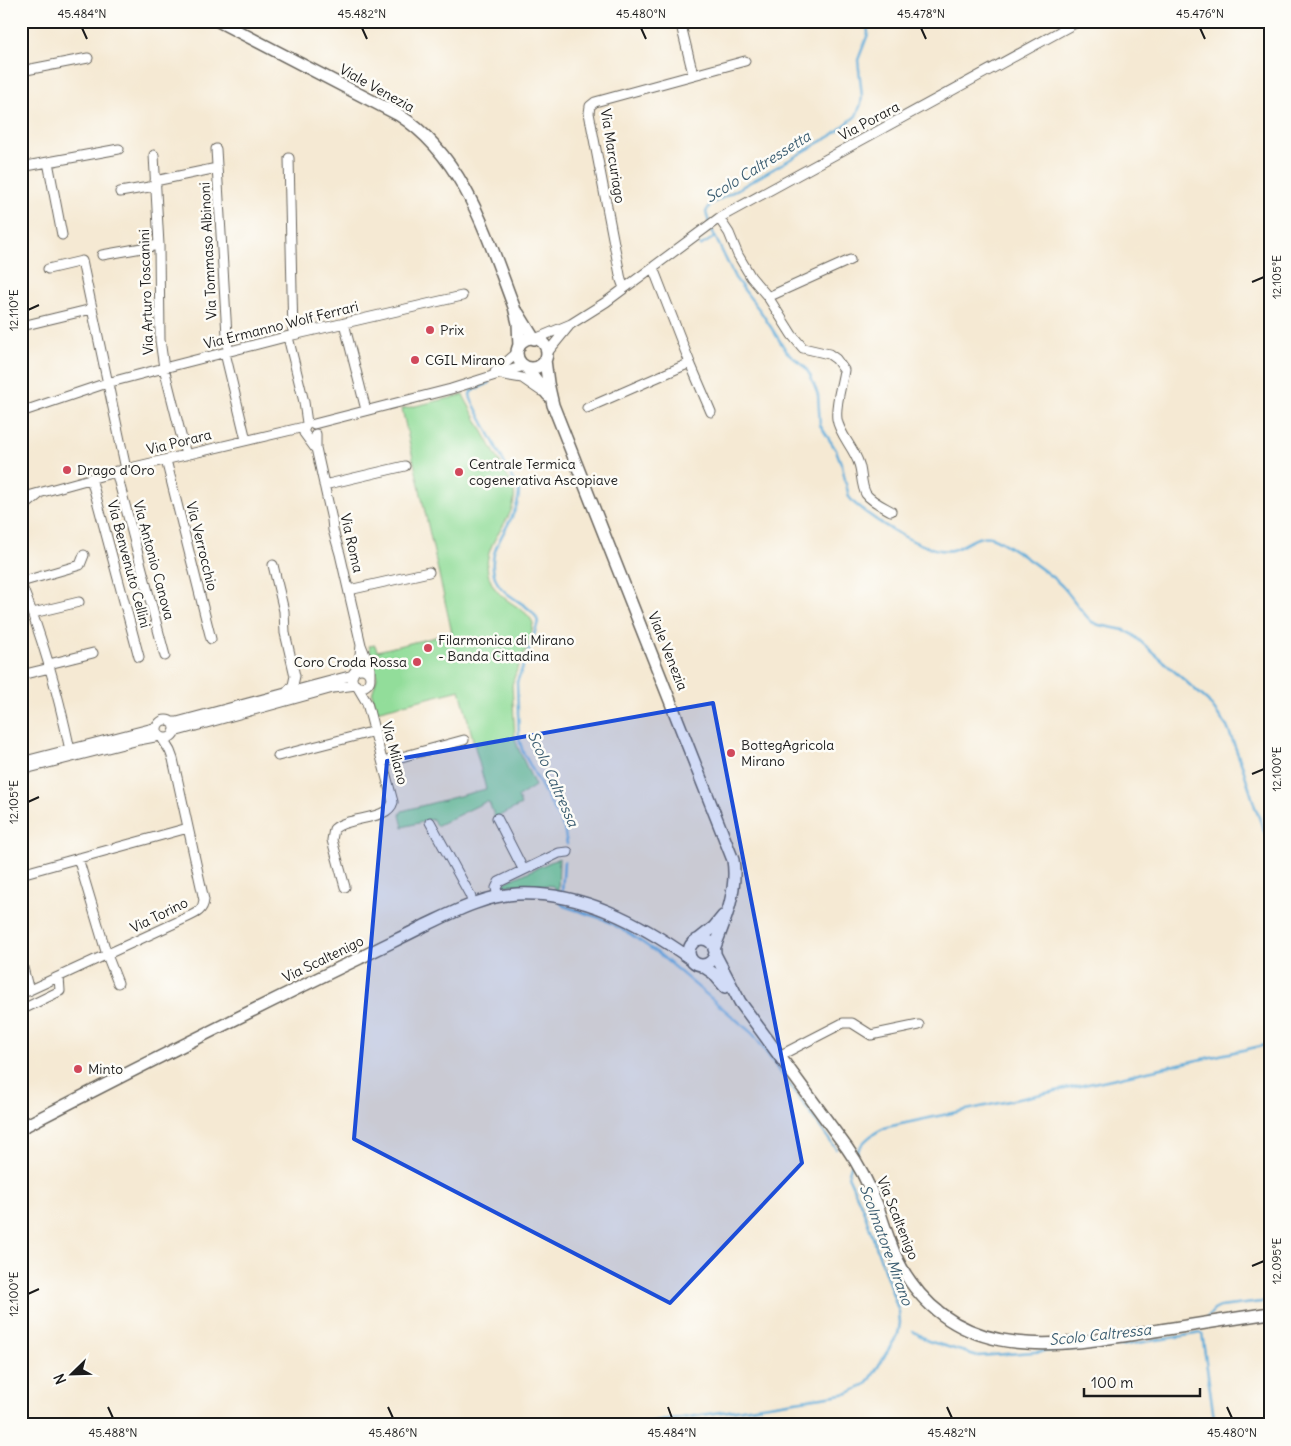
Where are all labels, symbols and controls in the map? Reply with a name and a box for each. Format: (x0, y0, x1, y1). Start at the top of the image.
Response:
text: 45.484°N (57, 6, 107, 21)
text: 45.482°N (338, 6, 386, 21)
text: 45.480°N (616, 6, 666, 21)
text: 45.478°N (897, 6, 945, 21)
text: 45.476°N (1176, 6, 1224, 21)
street label: Viale Venezia (336, 60, 418, 116)
street label: Via Porara (835, 97, 903, 145)
street label: Via Marcuriago (597, 107, 629, 205)
water label: Scolo Caltressetta (702, 126, 815, 207)
street label: Via Tommaso Albinoni (195, 182, 221, 320)
street label: Via Arturo Toscanini (135, 229, 157, 355)
text: 12.105°E (1269, 255, 1284, 299)
text: 12.110°E (6, 289, 21, 331)
street label: Via Ermanno Wolf Ferrari (202, 297, 360, 353)
place label: Prix (440, 321, 464, 339)
marker: Prix (424, 324, 436, 336)
place label: CGIL Mirano (425, 351, 505, 369)
marker: CGIL Mirano (409, 354, 421, 366)
street label: Via Porara (145, 425, 213, 459)
place label: Centrale Termica cogenerativa Ascopiave (469, 455, 618, 489)
place label: Drago d'Oro (77, 461, 155, 479)
marker: Drago d'Oro (61, 464, 73, 476)
marker: Centrale Termica cogenerativa Ascopiave (453, 466, 465, 478)
street label: Via Benvenuto Cellini (103, 498, 155, 630)
street label: Via Antonio Canova (129, 498, 179, 622)
street label: Via Verrocchio (182, 500, 222, 593)
street label: Via Roma (336, 512, 368, 574)
street label: Viale Venezia (644, 609, 692, 693)
place label: Filarmonica di Mirano - Banda Cittadina (438, 631, 574, 665)
marker: Filarmonica di Mirano - Banda Cittadina (422, 642, 434, 654)
place label: Coro Croda Rossa (294, 653, 407, 671)
marker: Coro Croda Rossa (411, 656, 423, 668)
street label: Via Milano (378, 719, 412, 787)
water label: Scolo Caltressa (524, 728, 584, 831)
place label: BottegAgricola Mirano (741, 736, 834, 770)
marker: BottegAgricola Mirano (725, 747, 737, 759)
text: 12.100°E (1269, 747, 1284, 791)
text: 12.105°E (6, 780, 21, 824)
street label: Via Torino (127, 893, 191, 937)
street label: Via Scaltenigo (279, 932, 367, 986)
place label: Minto (88, 1060, 123, 1078)
marker: Minto (72, 1063, 84, 1075)
street label: Via Scaltenigo (873, 1174, 923, 1262)
water label: Scolmatore Mirano (856, 1182, 918, 1309)
text: 12.095°E (1269, 1238, 1284, 1284)
text: 12.100°E (6, 1272, 21, 1316)
water label: Scolo Caltressa (1048, 1320, 1153, 1349)
north arrow (48, 1348, 98, 1398)
scale bar (1084, 1366, 1200, 1398)
text: N (50, 1371, 70, 1387)
text: 100 m (1091, 1373, 1133, 1392)
text: 45.488°N (88, 1425, 138, 1440)
text: 45.486°N (368, 1425, 418, 1440)
text: 45.484°N (647, 1425, 697, 1440)
text: 45.482°N (928, 1425, 976, 1440)
text: 45.480°N (1207, 1425, 1257, 1440)

